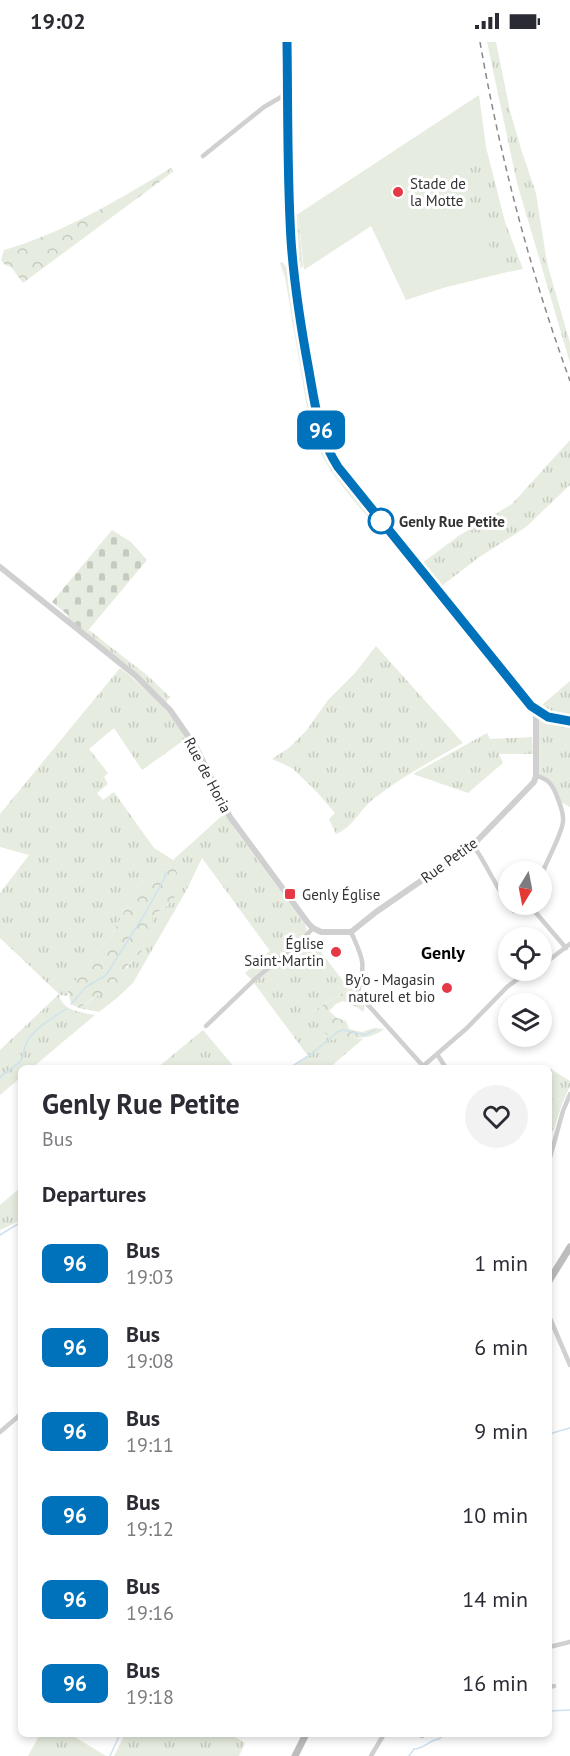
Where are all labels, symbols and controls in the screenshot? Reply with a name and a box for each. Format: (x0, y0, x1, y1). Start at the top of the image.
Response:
text: 19:02 (30, 7, 86, 35)
place label: Stade de la Motte (410, 174, 466, 210)
marker: Stade de la Motte (391, 185, 405, 199)
line badge: 96 (294, 410, 348, 450)
text: 96 (309, 417, 333, 444)
marker: Genly Rue Petite (368, 508, 394, 534)
place label: Genly Rue Petite (399, 512, 505, 531)
street label: Rue de Horia (180, 734, 236, 816)
street label: Rue Petite (417, 833, 481, 887)
north arrow (498, 861, 552, 915)
map controls (498, 861, 552, 1047)
place label: Genly Église (302, 885, 380, 904)
marker: Genly Église (283, 887, 297, 901)
button: locate (498, 927, 552, 981)
place label: Église Saint-Martin (244, 934, 324, 970)
district label: Genly (421, 941, 465, 964)
marker: Église Saint-Martin (329, 945, 343, 959)
place label: By'o - Magasin naturel et bio (345, 970, 435, 1006)
marker: By'o - Magasin naturel et bio (440, 981, 454, 995)
button: layers (498, 993, 552, 1047)
text: Genly Rue Petite (42, 1085, 240, 1122)
button: heart (465, 1085, 528, 1148)
text: Bus (42, 1126, 73, 1152)
text: Departures (42, 1180, 146, 1208)
text: Bus (126, 1236, 160, 1264)
text: 1 min (474, 1249, 528, 1277)
text: 96 (63, 1250, 87, 1277)
text: 19:03 (126, 1264, 174, 1290)
text: Bus (126, 1320, 160, 1348)
text: 6 min (474, 1333, 528, 1361)
text: 96 (63, 1334, 87, 1361)
text: 19:08 (126, 1348, 174, 1374)
text: Bus (126, 1404, 160, 1432)
text: 9 min (474, 1417, 528, 1445)
text: 96 (63, 1418, 87, 1445)
text: 19:11 (126, 1432, 174, 1458)
text: Bus (126, 1488, 160, 1516)
text: 10 min (462, 1501, 528, 1529)
text: 96 (63, 1502, 87, 1529)
text: 19:12 (126, 1516, 174, 1542)
text: Bus (126, 1572, 160, 1600)
text: 14 min (462, 1585, 528, 1613)
text: 96 (63, 1586, 87, 1613)
text: 19:16 (126, 1600, 174, 1626)
text: Bus (126, 1656, 160, 1684)
text: 16 min (462, 1669, 528, 1697)
text: 96 (63, 1670, 87, 1697)
text: 19:18 (126, 1684, 174, 1710)

